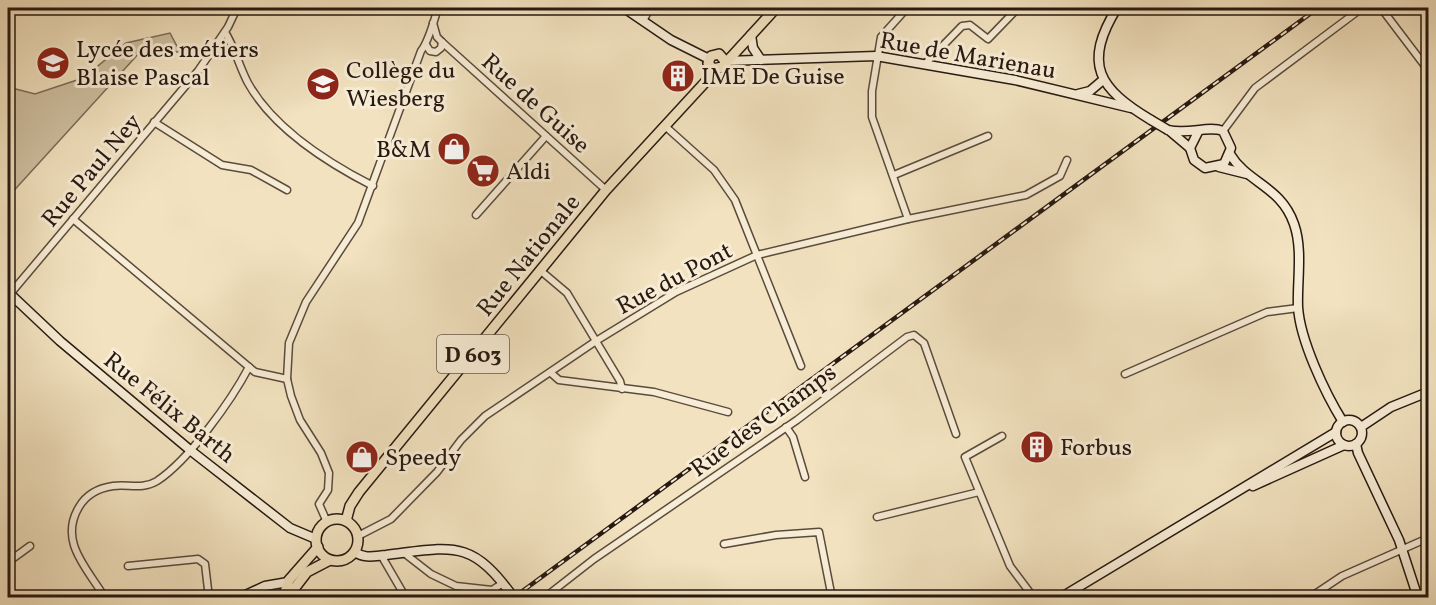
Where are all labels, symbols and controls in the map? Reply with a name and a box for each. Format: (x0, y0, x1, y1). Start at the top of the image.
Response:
street label: Rue de Marienau (877, 25, 1059, 89)
place label: Lycée des métiers Blaise Pascal (76, 34, 259, 96)
school or university icon: Lycée des métiers Blaise Pascal (35, 45, 71, 81)
street label: Rue de Guise (473, 46, 596, 163)
place label: Collège du Wiesberg (346, 55, 455, 117)
building icon: IME De Guise (660, 58, 696, 94)
place label: IME De Guise (701, 61, 845, 95)
school or university icon: Collège du Wiesberg (305, 66, 341, 102)
street label: Rue Paul Ney (35, 107, 150, 236)
shop icon: B&M (436, 131, 472, 167)
place label: B&M (376, 134, 431, 168)
supermarket icon: Aldi (465, 153, 501, 189)
place label: Aldi (506, 156, 551, 190)
street label: Rue Nationale (470, 188, 590, 325)
street label: Rue du Pont (611, 235, 739, 325)
road number: D 603 (437, 335, 509, 373)
street label: Rue Félix Barth (95, 345, 242, 472)
street label: Rue des Champs (684, 357, 844, 486)
building icon: Forbus (1019, 429, 1055, 465)
place label: Forbus (1060, 432, 1132, 466)
shop icon: Speedy (344, 439, 380, 475)
place label: Speedy (385, 442, 461, 476)

